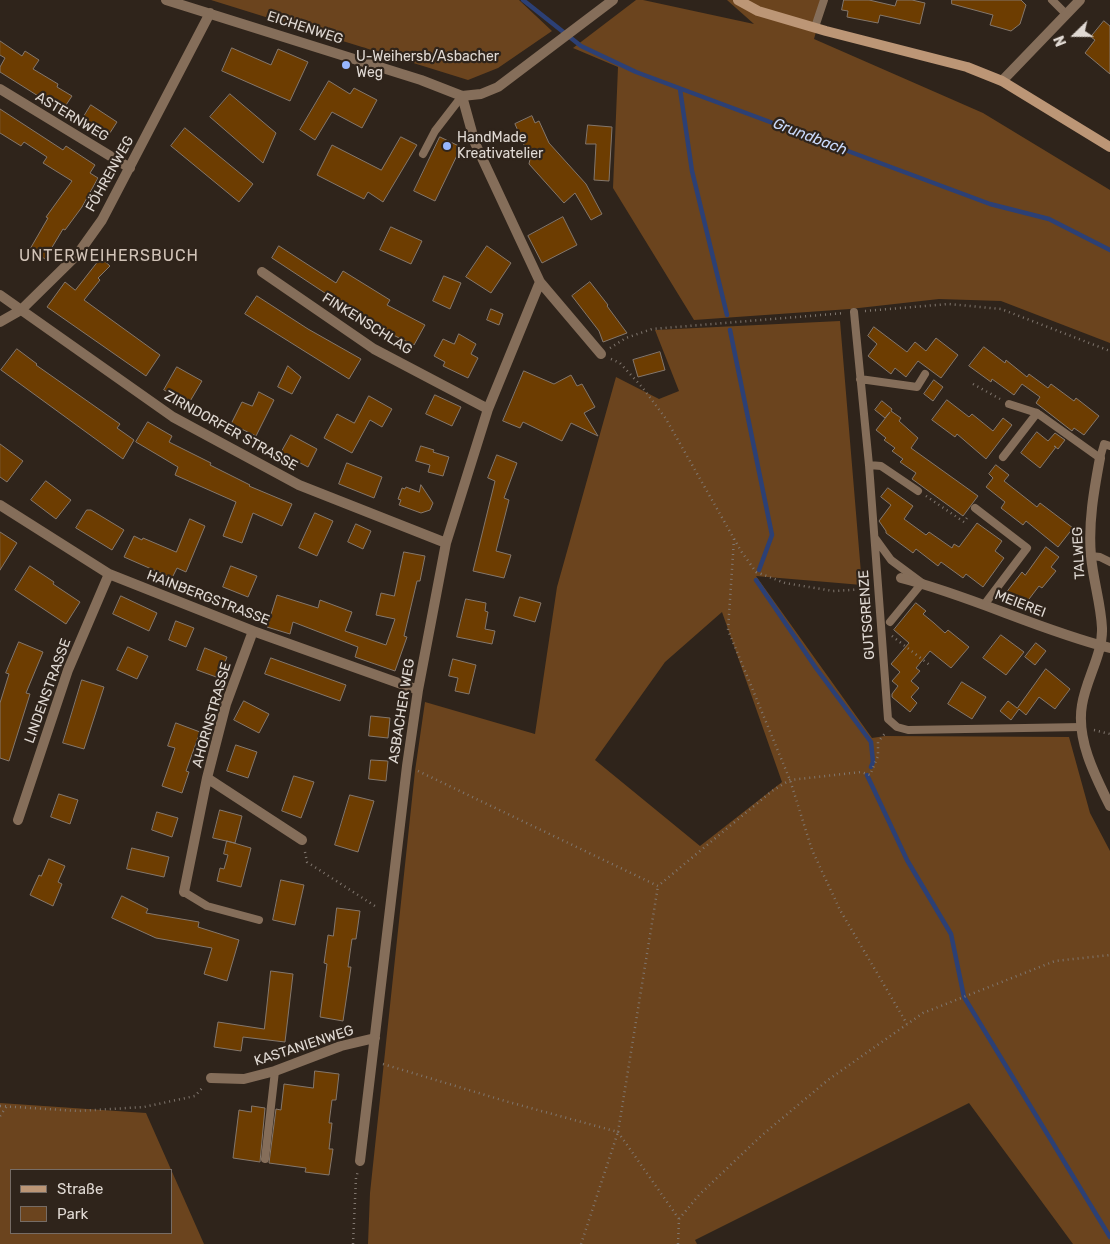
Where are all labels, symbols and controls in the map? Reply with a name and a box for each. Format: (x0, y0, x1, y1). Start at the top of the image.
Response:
street label: EICHENWEG (265, 8, 345, 48)
north arrow (1050, 10, 1100, 60)
text: N (1051, 33, 1070, 49)
place label: U-Weihersb/Asbacher Weg (356, 49, 499, 82)
marker: U-Weihersb/Asbacher Weg (340, 59, 352, 71)
street label: ASTERNWEG (32, 89, 112, 145)
water label: Grundbach (770, 115, 850, 159)
place label: HandMade Kreativatelier (457, 130, 543, 162)
street label: FÖHRENWEG (82, 133, 138, 215)
marker: HandMade Kreativatelier (441, 140, 453, 152)
district label: UNTERWEIHERSBUCH (17, 246, 201, 266)
street label: FINKENSCHLAG (319, 290, 415, 358)
street label: ZIRNDORFER STRASSE (161, 387, 301, 475)
street label: TALWEG (1069, 526, 1089, 580)
street label: HAINBERGSTRASSE (144, 567, 272, 629)
street label: GUTSGRENZE (855, 570, 879, 660)
street label: MEIEREI (992, 587, 1048, 621)
street label: LINDENSTRASSE (21, 636, 75, 746)
street label: ASBACHER WEG (385, 657, 419, 765)
street label: AHORNSTRASSE (189, 660, 235, 770)
street label: KASTANIENWEG (252, 1022, 356, 1070)
legend (10, 1169, 172, 1234)
text: Straße (57, 1180, 103, 1198)
text: Park (57, 1205, 88, 1223)

